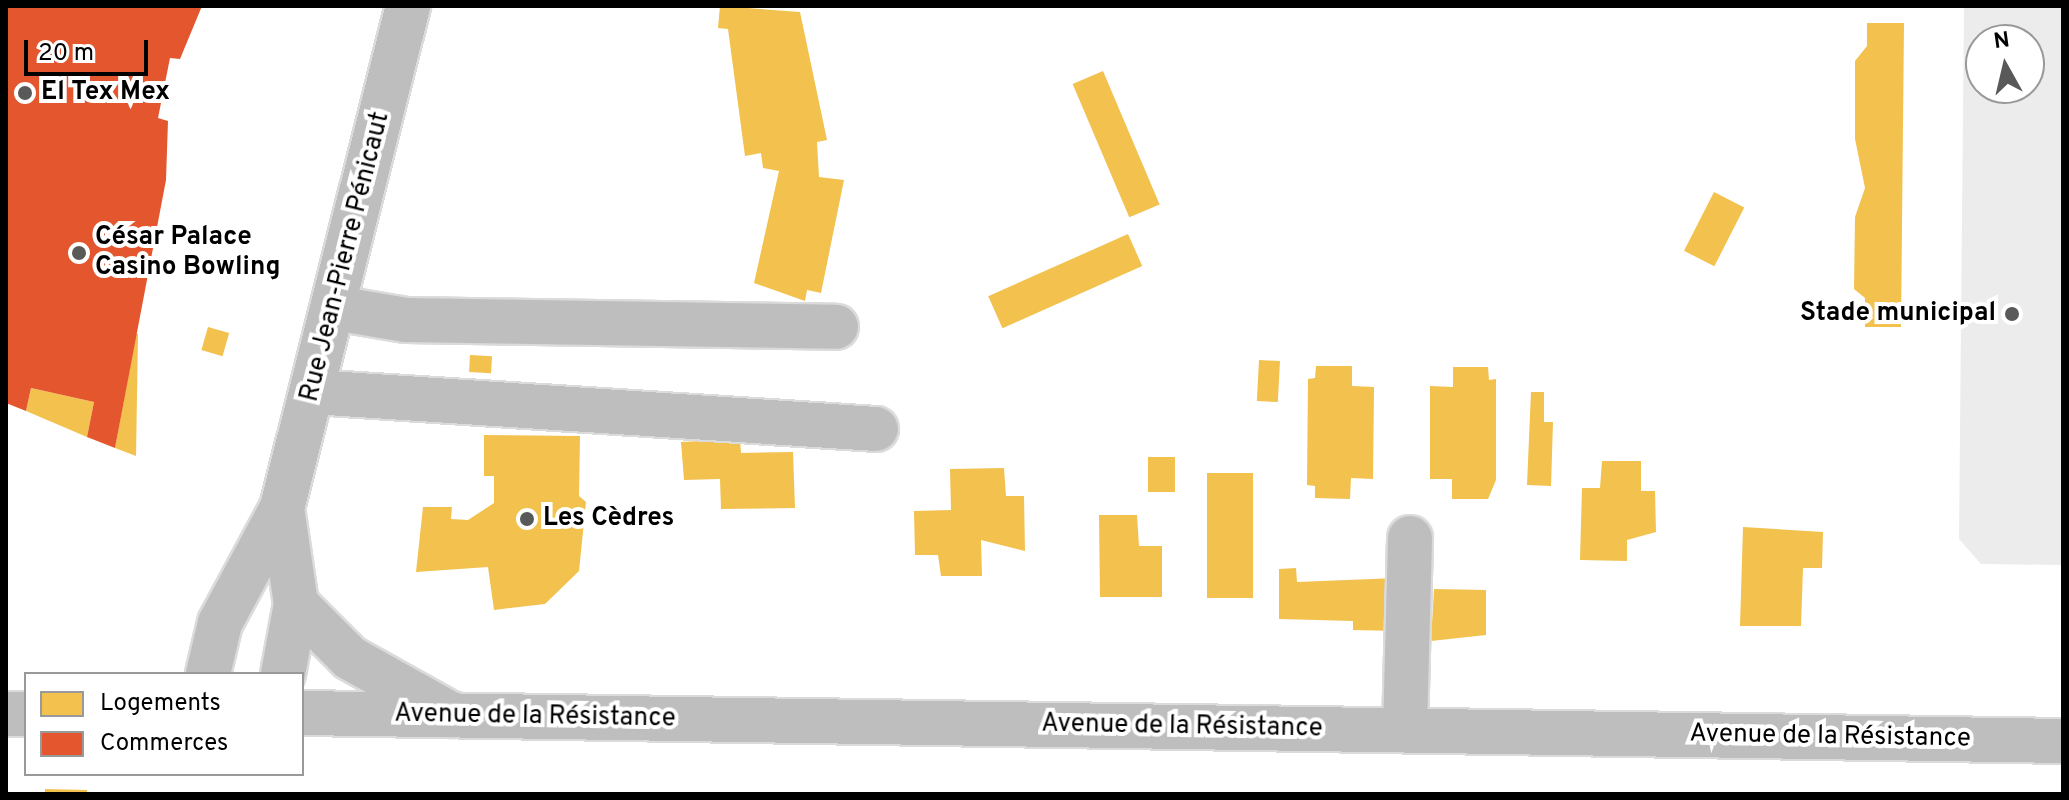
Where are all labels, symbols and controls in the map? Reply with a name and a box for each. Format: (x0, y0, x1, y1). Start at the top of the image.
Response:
scale bar (28, 24, 152, 74)
north arrow (1965, 24, 2045, 104)
text: N (1992, 27, 2012, 56)
text: 20 m (38, 39, 94, 69)
place label: El Tex Mex (41, 77, 170, 109)
marker: El Tex Mex (16, 84, 34, 102)
street label: Rue Jean-Pierre Pénicaut (295, 109, 397, 405)
place label: César Palace Casino Bowling (95, 222, 280, 284)
marker: César Palace Casino Bowling (70, 244, 88, 262)
place label: Stade municipal (1800, 298, 1996, 330)
marker: Stade municipal (2003, 305, 2021, 323)
place label: Les Cèdres (543, 503, 674, 535)
marker: Les Cèdres (518, 510, 536, 528)
legend (24, 672, 304, 776)
text: Logements (100, 689, 221, 719)
street label: Avenue de la Résistance (394, 699, 676, 735)
street label: Avenue de la Résistance (1041, 709, 1323, 745)
street label: Avenue de la Résistance (1689, 719, 1971, 755)
text: Commerces (100, 729, 228, 759)

